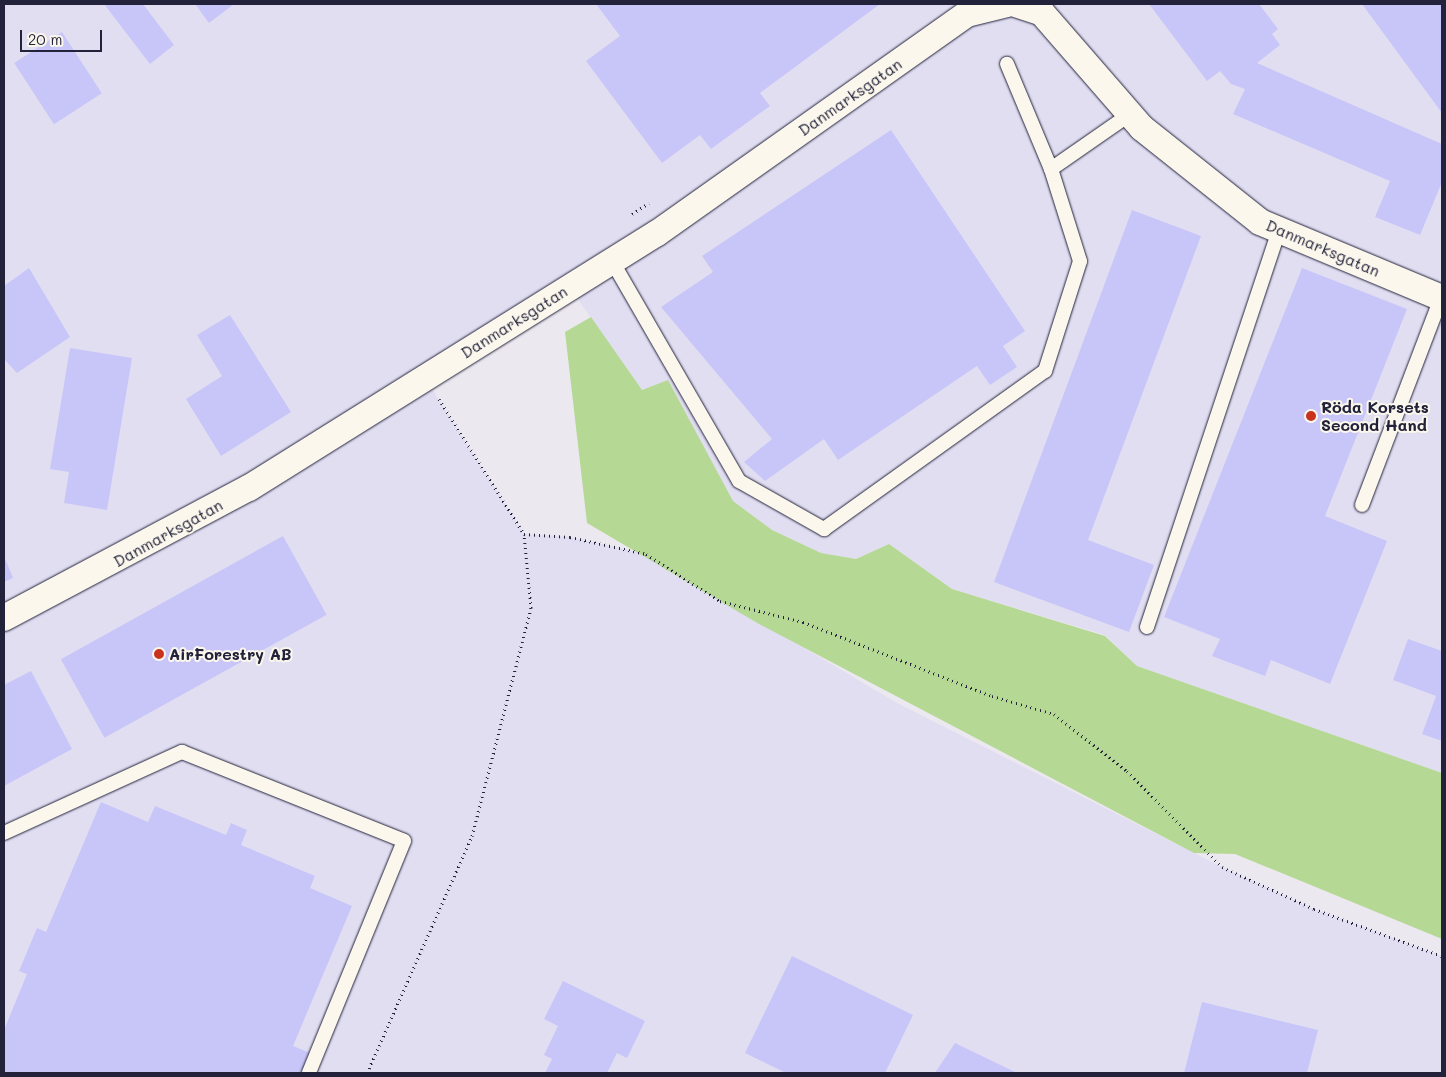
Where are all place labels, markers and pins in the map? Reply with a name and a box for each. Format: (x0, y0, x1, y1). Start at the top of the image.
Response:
place label: Röda Korsets Second Hand (1321, 397, 1429, 435)
marker: Röda Korsets Second Hand (1305, 410, 1317, 422)
place label: AirForestry AB (169, 644, 292, 664)
marker: AirForestry AB (153, 648, 165, 660)

